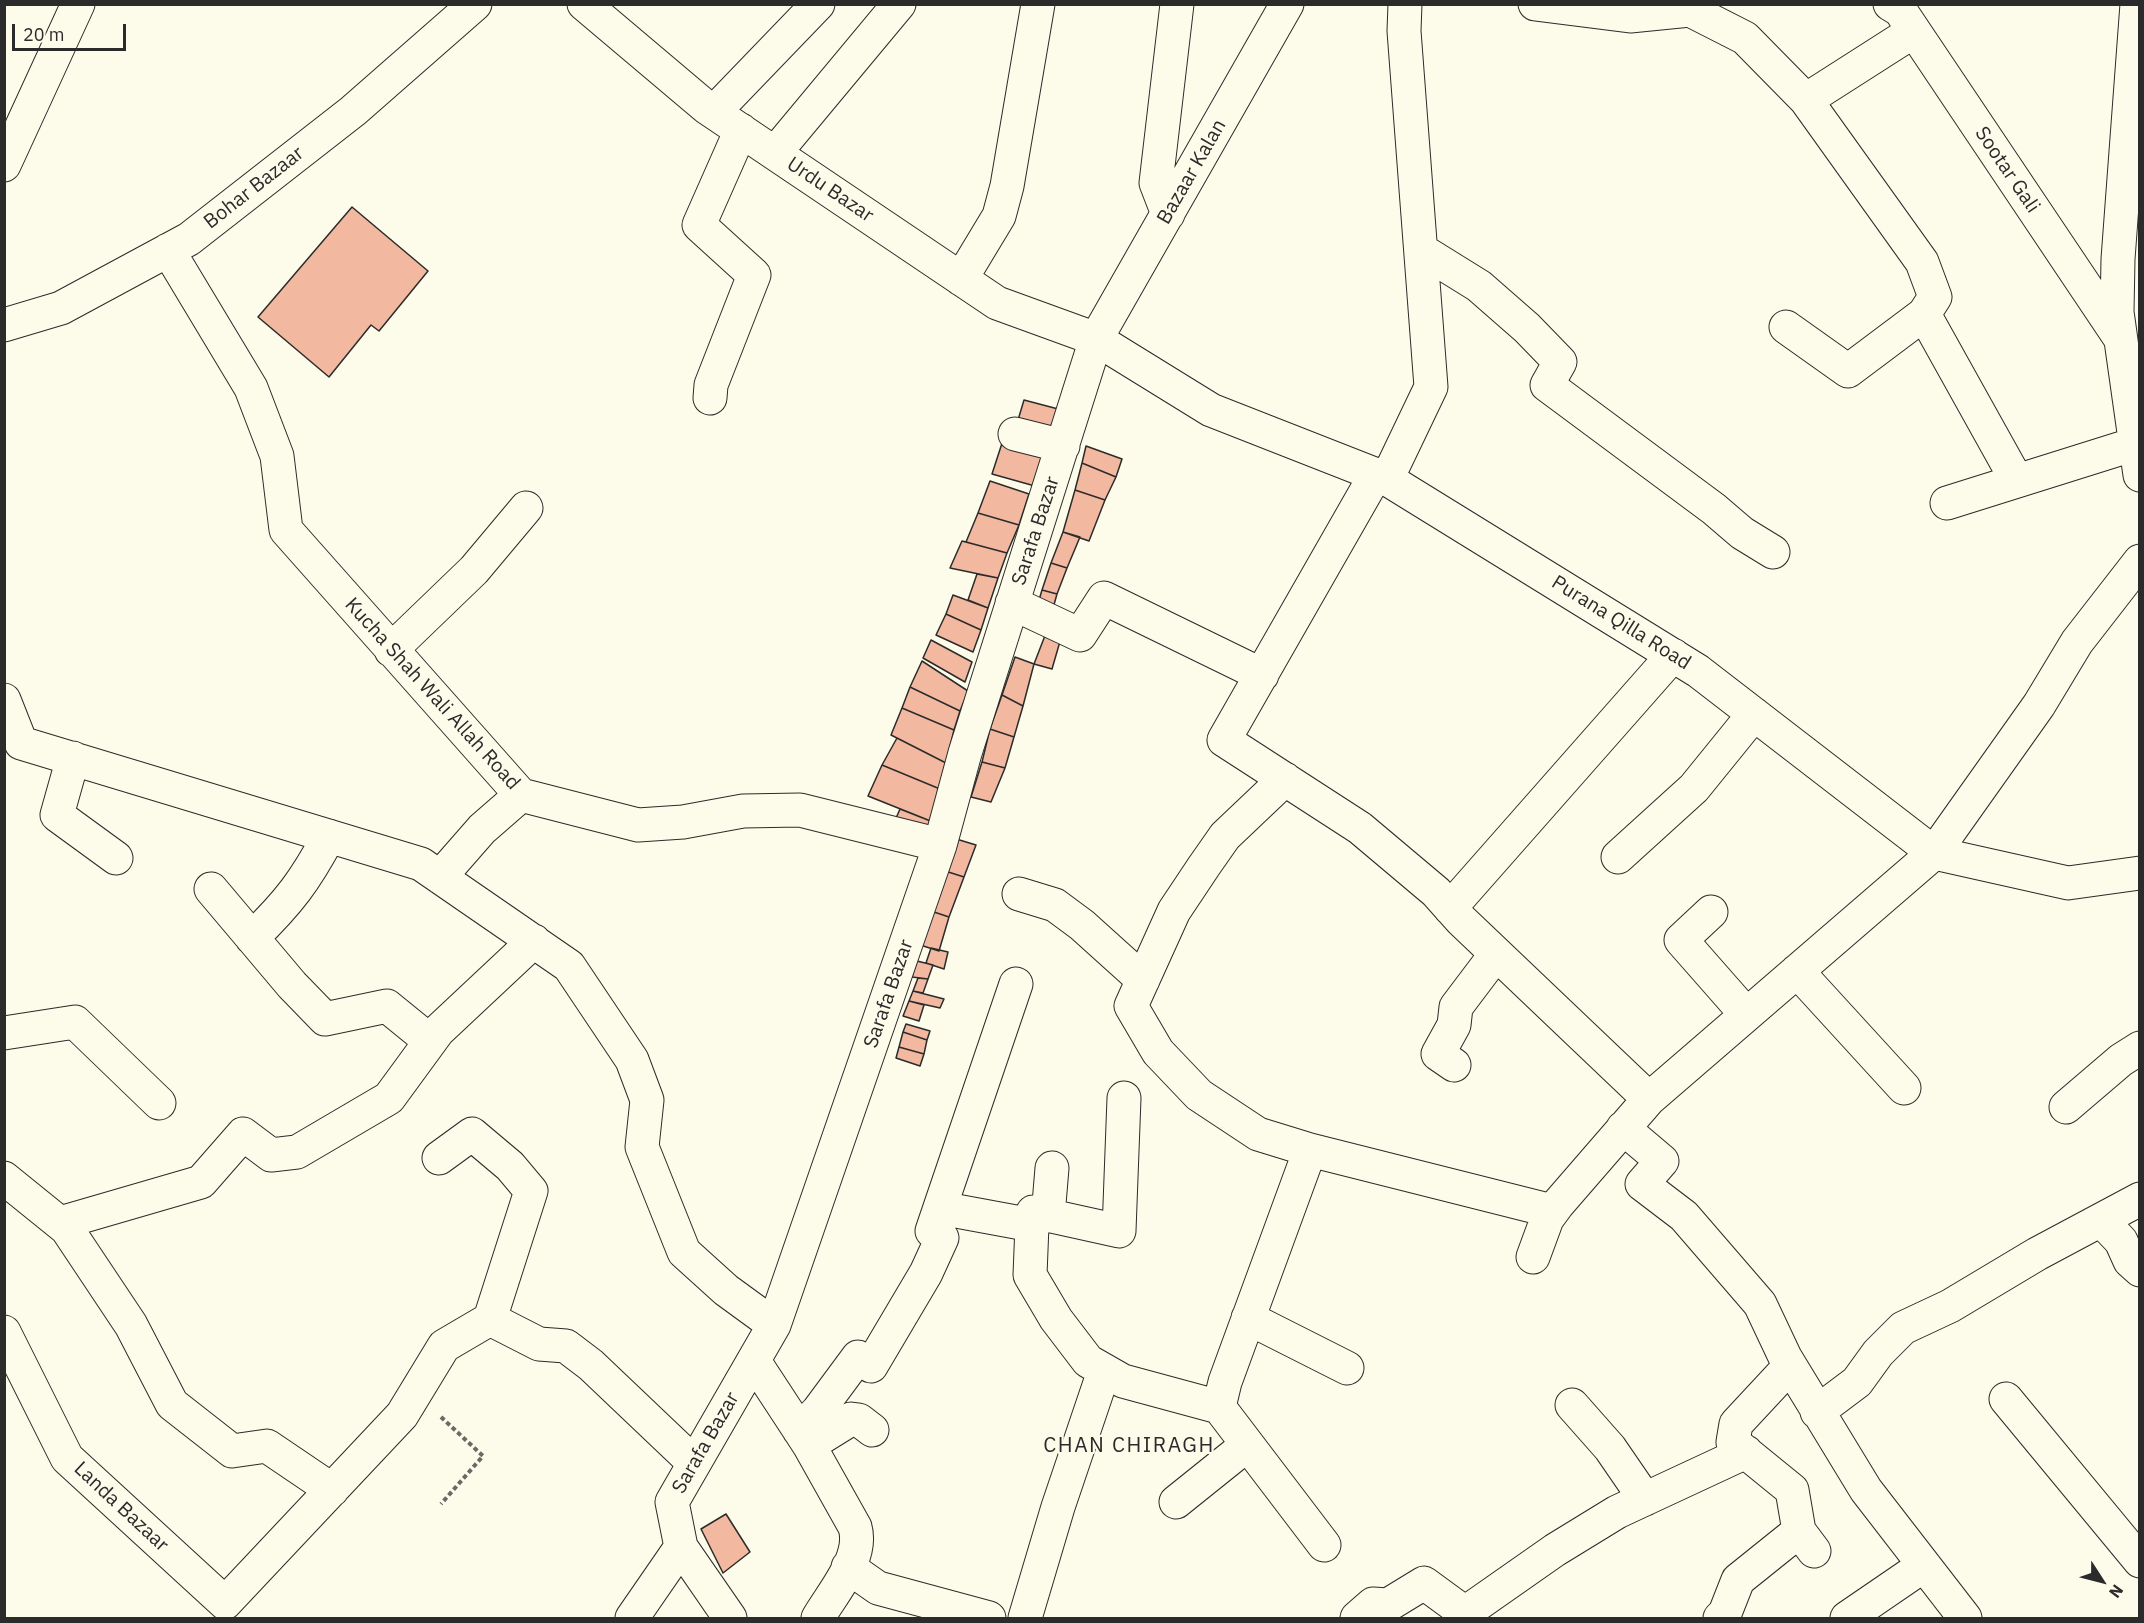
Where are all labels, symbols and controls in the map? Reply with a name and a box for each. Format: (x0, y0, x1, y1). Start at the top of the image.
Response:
scale bar (15, 12, 129, 50)
text: 20 m (23, 23, 65, 46)
street label: Bazaar Kalan (1152, 115, 1232, 229)
street label: Sootar Gali (1969, 122, 2045, 218)
street label: Bohar Bazaar (199, 142, 309, 234)
street label: Urdu Bazar (782, 152, 878, 228)
street label: Sarafa Bazar (1007, 473, 1065, 589)
street label: Purana Qilla Road (1547, 571, 1695, 675)
street label: Kucha Shah Wali Allah Road (339, 593, 525, 795)
street label: Sarafa Bazar (859, 937, 919, 1051)
street label: Sarafa Bazar (667, 1388, 745, 1498)
district label: CHAN CHIRAGH (1043, 1433, 1215, 1459)
street label: Landa Bazaar (69, 1457, 173, 1557)
north arrow (2072, 1551, 2132, 1611)
text: N (2105, 1581, 2128, 1602)

